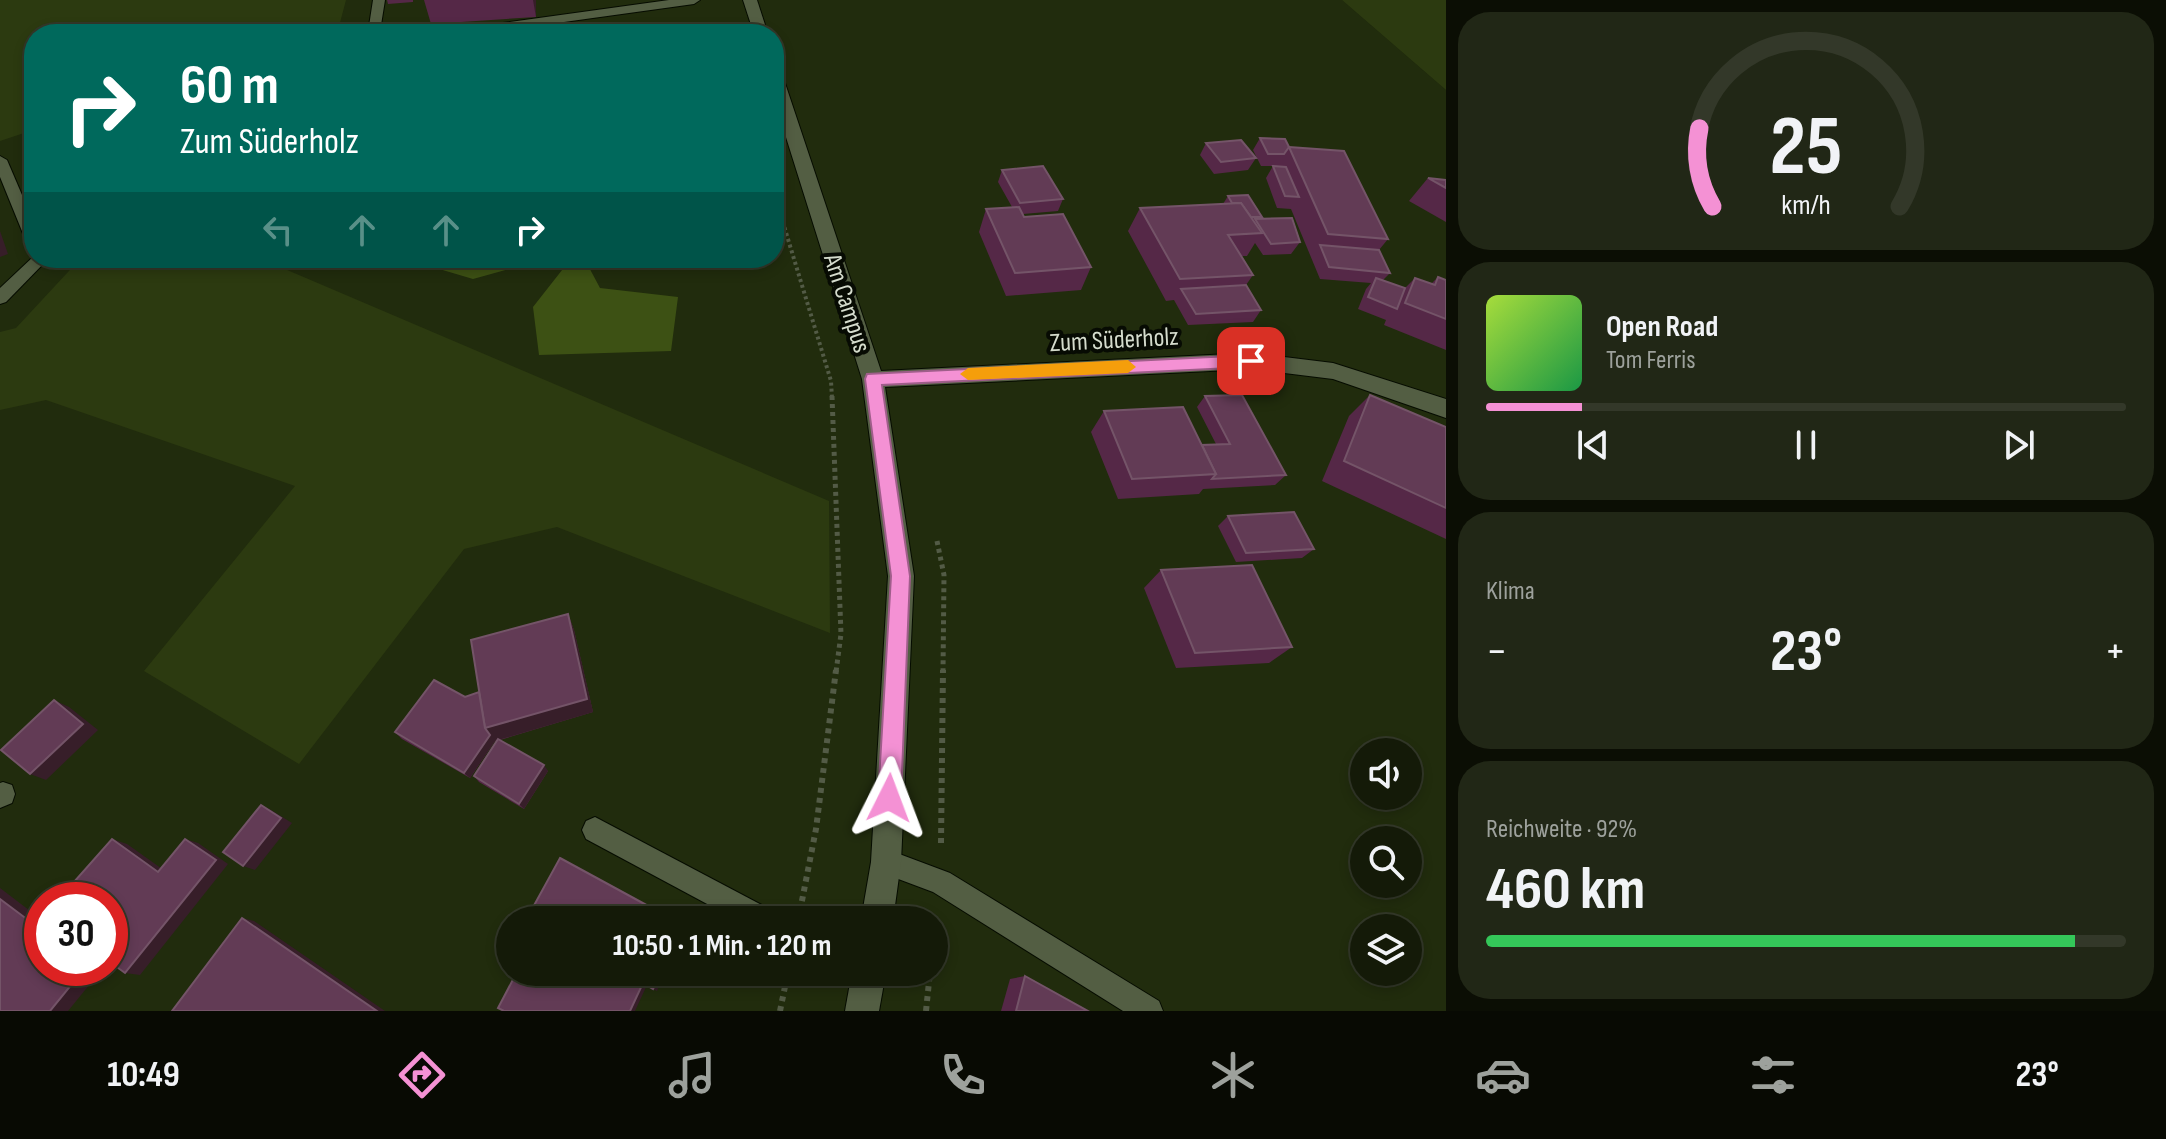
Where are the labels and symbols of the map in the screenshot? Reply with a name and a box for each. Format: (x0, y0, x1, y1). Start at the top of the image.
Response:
street label: Am Campus (816, 249, 877, 357)
street label: Zum Süderholz (1049, 322, 1179, 359)
pin (1217, 327, 1285, 395)
position arrow (847, 756, 931, 840)
speed limit sign: 30 (24, 882, 128, 986)

